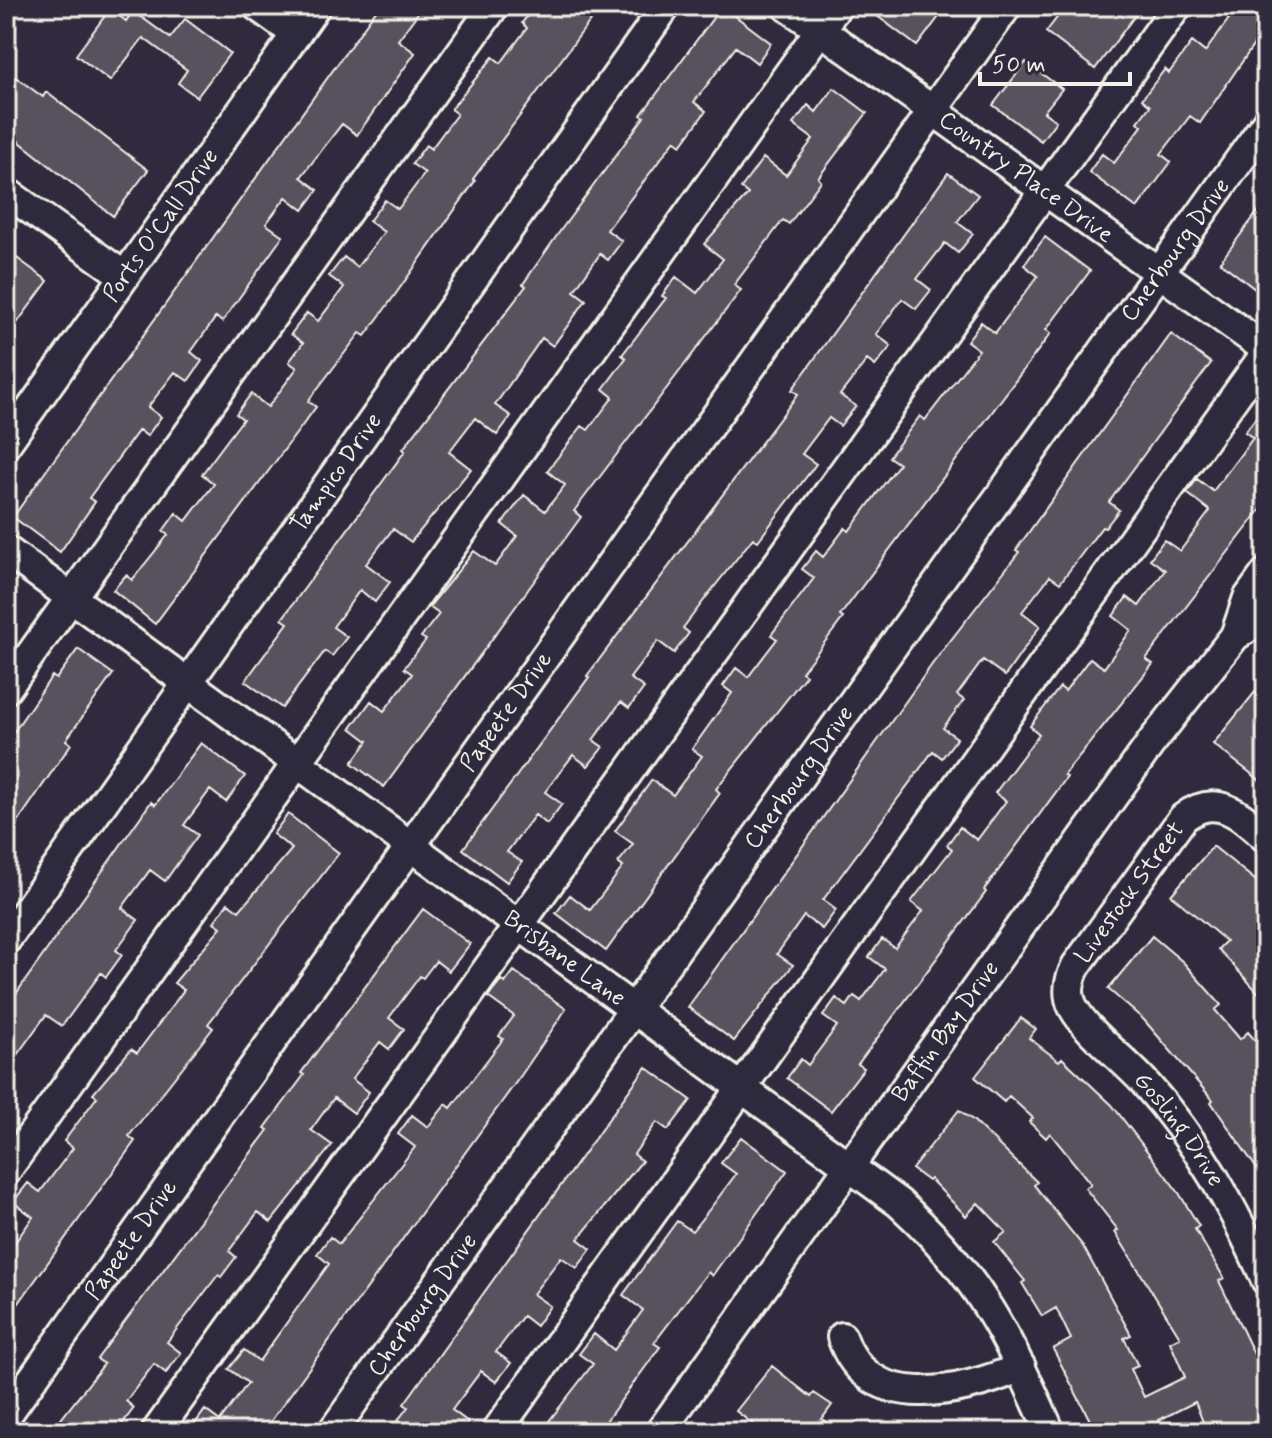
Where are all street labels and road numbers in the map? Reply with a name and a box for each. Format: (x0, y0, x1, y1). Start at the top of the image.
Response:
street label: Country Place Drive (932, 104, 1120, 250)
street label: Ports O'Call Drive (96, 142, 226, 308)
street label: Cherbourg Drive (1114, 172, 1237, 328)
street label: Tampico Drive (283, 407, 389, 539)
street label: Papeete Drive (453, 645, 560, 778)
street label: Cherbourg Drive (737, 700, 861, 855)
street label: Livestock Street (1068, 816, 1192, 970)
street label: Brisbane Lane (497, 903, 632, 1014)
street label: Baffin Bay Drive (885, 955, 1006, 1108)
street label: Gosling Drive (1127, 1065, 1231, 1193)
street label: Papeete Drive (78, 1174, 184, 1306)
street label: Cherbourg Drive (361, 1227, 484, 1383)

